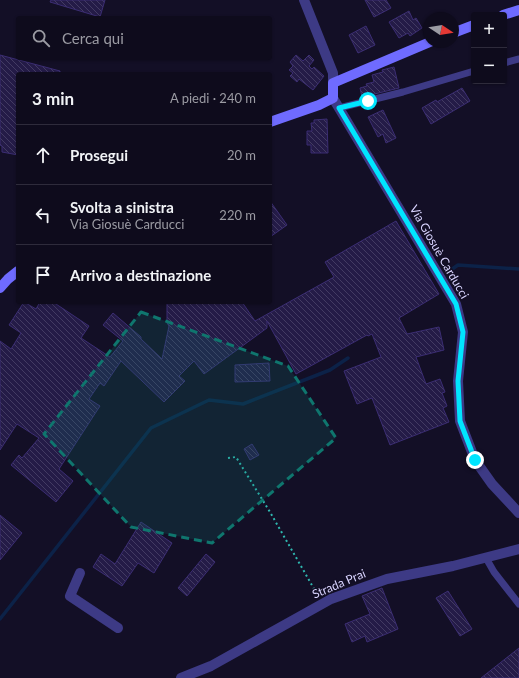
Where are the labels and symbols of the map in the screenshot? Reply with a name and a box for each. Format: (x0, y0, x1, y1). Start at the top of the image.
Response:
north arrow (423, 12, 459, 48)
route start (359, 92, 377, 110)
street label: Via Giosuè Carducci (407, 202, 472, 301)
route end (466, 451, 484, 469)
street label: Strada Prai (310, 566, 368, 602)

